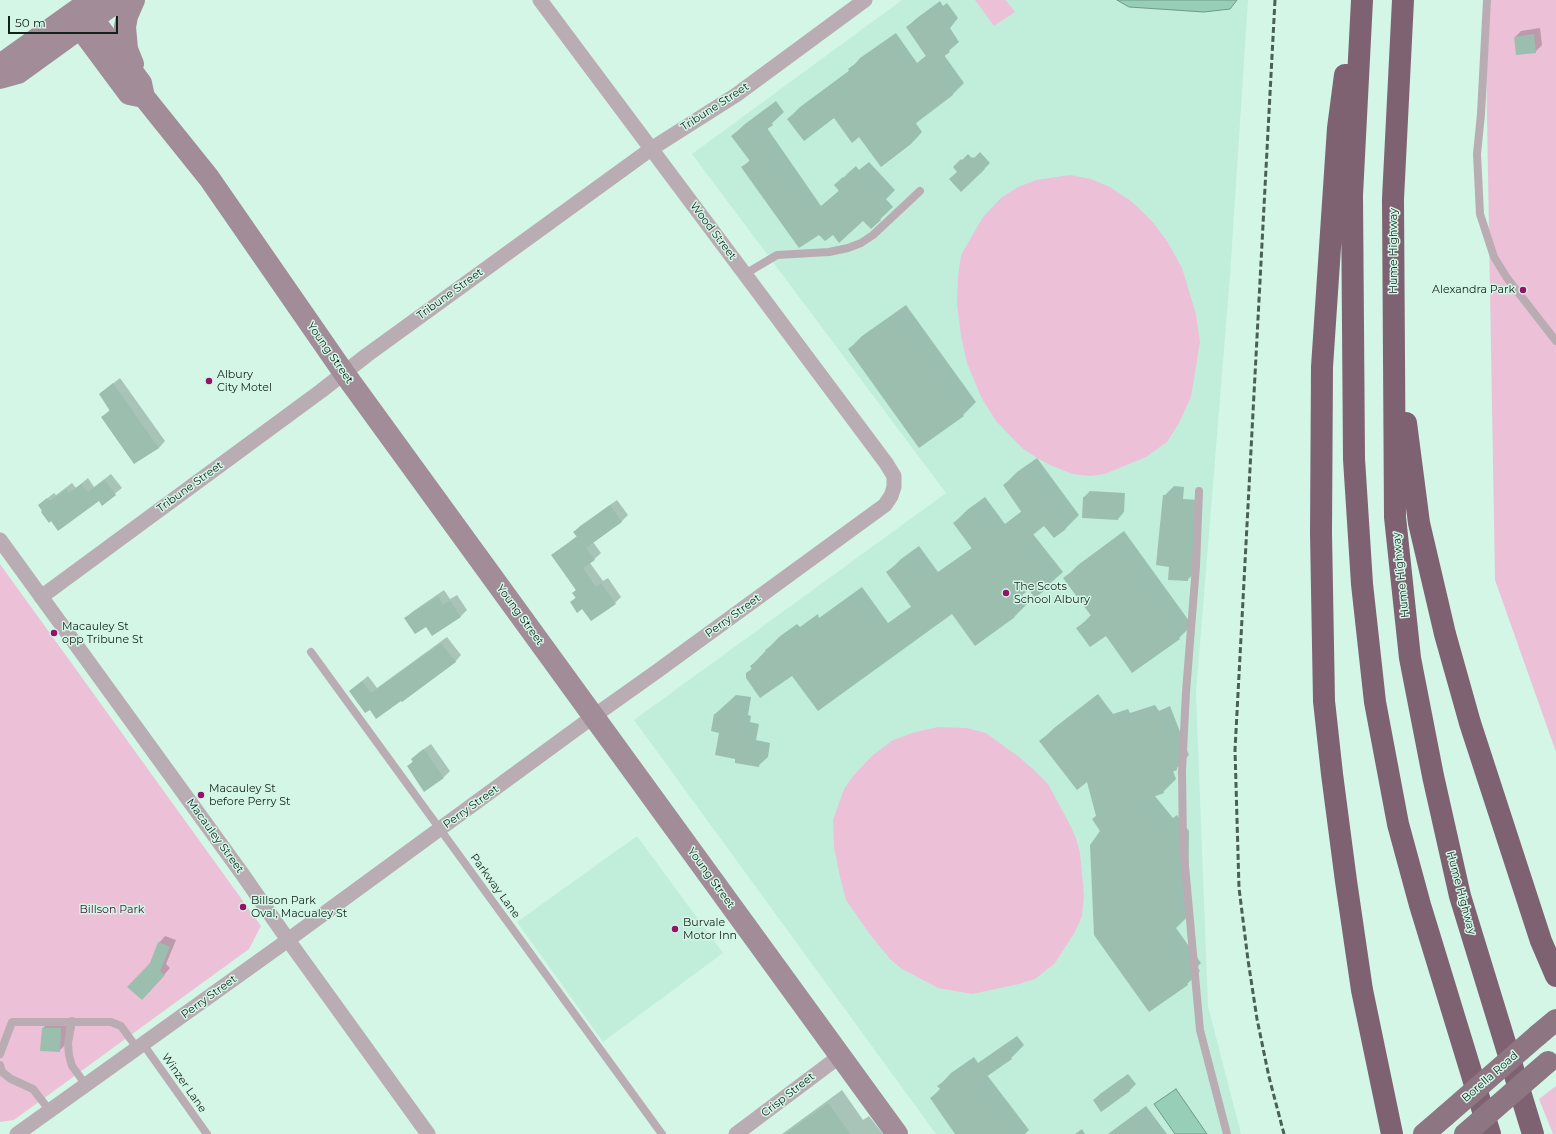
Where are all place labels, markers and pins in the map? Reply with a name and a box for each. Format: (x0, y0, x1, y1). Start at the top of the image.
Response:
place label: Alexandra Park (1432, 283, 1515, 297)
marker: Alexandra Park (1518, 285, 1528, 295)
place label: Albury City Motel (217, 368, 272, 394)
marker: Albury City Motel (204, 376, 214, 386)
place label: The Scots School Albury (1014, 580, 1090, 606)
marker: The Scots School Albury (1001, 588, 1011, 598)
place label: Macauley St opp Tribune St (62, 620, 143, 646)
marker: Macauley St opp Tribune St (49, 628, 59, 638)
place label: Macauley St before Perry St (209, 782, 291, 808)
marker: Macauley St before Perry St (196, 790, 206, 800)
place label: Billson Park Oval, Macualey St (251, 894, 347, 920)
marker: Billson Park Oval, Macualey St (238, 902, 248, 912)
place label: Burvale Motor Inn (683, 916, 737, 942)
marker: Burvale Motor Inn (670, 924, 680, 934)

